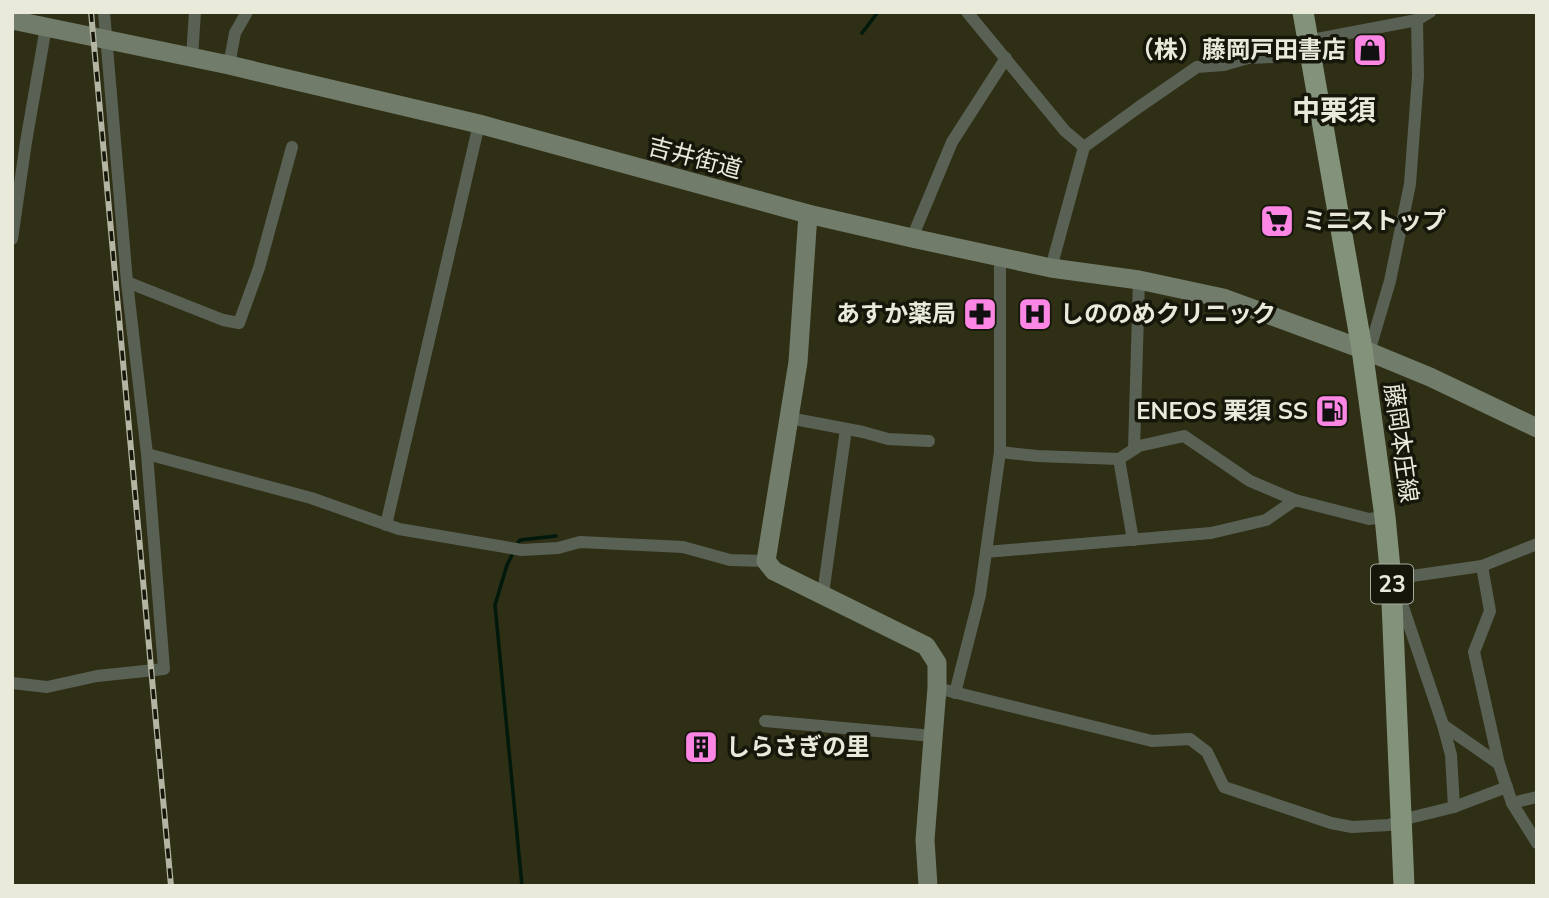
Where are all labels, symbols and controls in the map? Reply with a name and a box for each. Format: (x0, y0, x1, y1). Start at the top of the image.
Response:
shop icon: （株）藤岡戸田書店 (1351, 31, 1389, 69)
place label: （株）藤岡戸田書店 (1130, 34, 1346, 66)
district label: 中栗須 (1292, 92, 1376, 130)
street label: 吉井街道 (644, 130, 746, 186)
supermarket icon: ミニストップ (1258, 202, 1296, 240)
place label: ミニストップ (1302, 205, 1446, 237)
pharmacy icon: あすか薬局 (961, 295, 999, 333)
hospital icon: しののめクリニック (1016, 295, 1054, 333)
place label: あすか薬局 (836, 298, 956, 330)
place label: しののめクリニック (1060, 298, 1276, 330)
street label: 藤岡本庄線 (1377, 381, 1425, 505)
fuel station icon: ENEOS 栗須 SS (1313, 392, 1351, 430)
place label: ENEOS 栗須 SS (1136, 395, 1308, 427)
road number: 23 (1371, 564, 1413, 604)
building icon: しらさぎの里 (682, 728, 720, 766)
place label: しらさぎの里 (726, 731, 870, 763)

